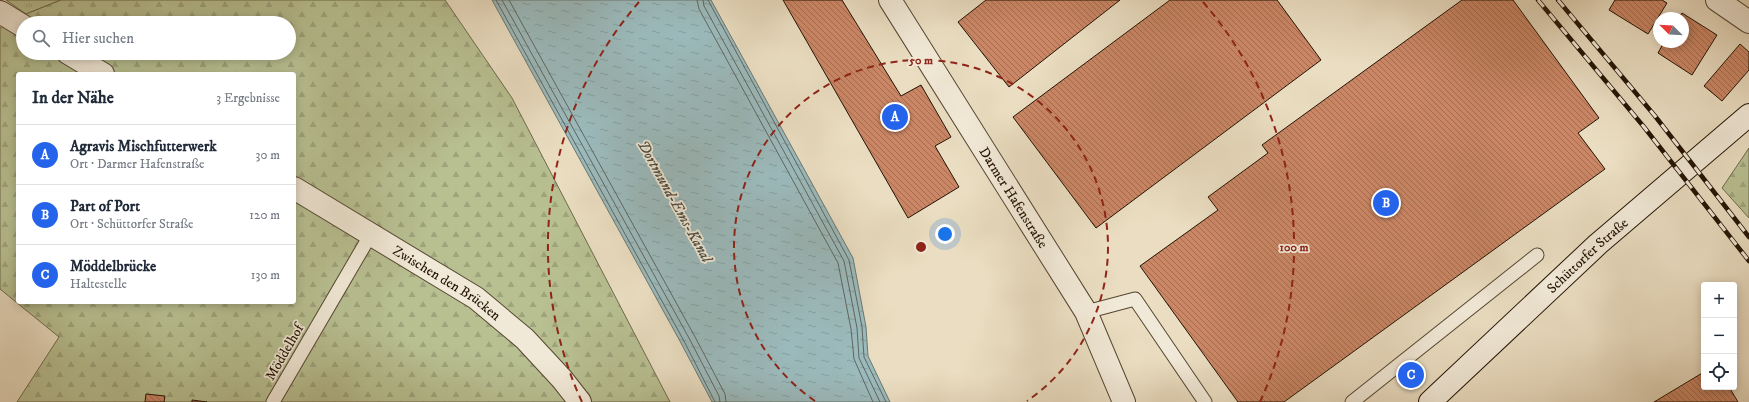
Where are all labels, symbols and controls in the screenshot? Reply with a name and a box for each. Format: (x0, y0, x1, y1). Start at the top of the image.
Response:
north arrow (1653, 12, 1689, 48)
search box (16, 16, 296, 60)
icon: search (30, 27, 52, 49)
text: Hier suchen (62, 29, 134, 48)
text: 50 m (908, 53, 933, 68)
text: In der Nähe (32, 87, 114, 109)
text: 3 Ergebnisse (216, 90, 280, 106)
pin: A (882, 102, 908, 132)
text: Agravis Mischfutterwerk (70, 137, 217, 156)
water label: Dortmund-Ems-Kanal (633, 137, 717, 268)
street label: Darmer Hafenstraße (975, 144, 1052, 252)
text: A (41, 147, 49, 163)
text: 30 m (256, 147, 280, 163)
text: Ort · Darmer Hafenstraße (70, 156, 205, 172)
pin: B (1373, 188, 1399, 218)
text: Part of Port (70, 197, 140, 216)
text: B (41, 207, 49, 223)
text: 120 m (249, 207, 280, 223)
street label: Schüttorfer Straße (1543, 214, 1632, 298)
text: Ort · Schüttorfer Straße (70, 216, 193, 232)
your location (935, 224, 955, 244)
centre of rings (914, 240, 928, 254)
text: 100 m (1280, 240, 1308, 255)
street label: Zwischen den Brücken (389, 242, 505, 325)
text: Möddelbrücke (70, 257, 156, 276)
text: C (41, 267, 49, 283)
text: 130 m (251, 267, 280, 283)
text: Haltestelle (70, 276, 127, 292)
map controls (1701, 282, 1737, 390)
button: + (1701, 282, 1737, 318)
button: − (1701, 318, 1737, 354)
street label: Möddelhof (262, 319, 309, 384)
button: locate (1701, 354, 1737, 390)
pin: C (1398, 360, 1424, 390)

